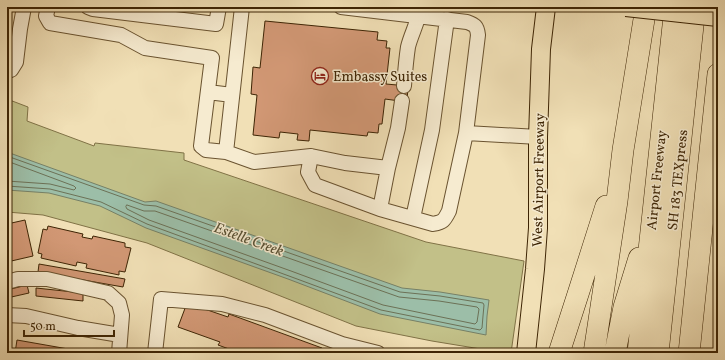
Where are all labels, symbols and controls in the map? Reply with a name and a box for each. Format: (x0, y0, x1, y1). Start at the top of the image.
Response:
hotel icon: Embassy Suites (310, 66, 330, 86)
place label: Embassy Suites (333, 68, 427, 87)
street label: West Airport Freeway (529, 113, 550, 247)
street label: Airport Freeway (643, 129, 672, 231)
street label: SH 183 TEXpress (664, 129, 693, 232)
water label: Estelle Creek (211, 218, 286, 263)
scale bar (24, 312, 114, 338)
text: 50 m (30, 319, 56, 335)

